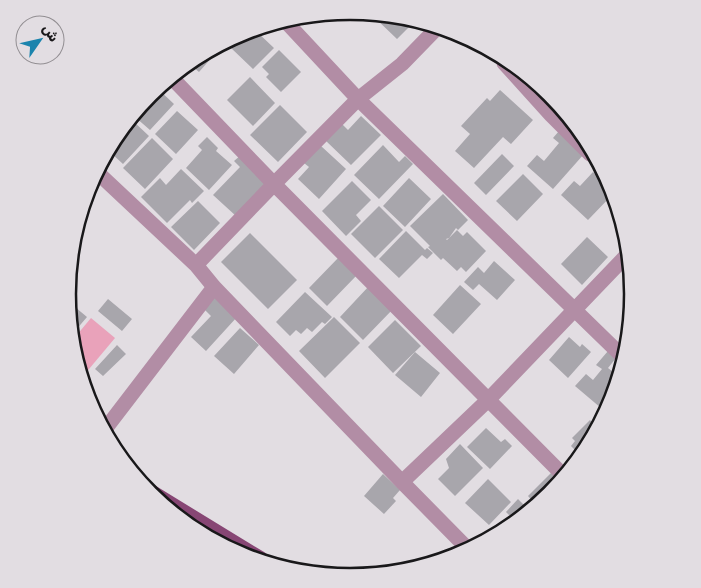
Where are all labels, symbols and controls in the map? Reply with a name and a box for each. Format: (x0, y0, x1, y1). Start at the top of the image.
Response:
north arrow (15, 15, 65, 65)
text: ش (38, 21, 63, 45)

